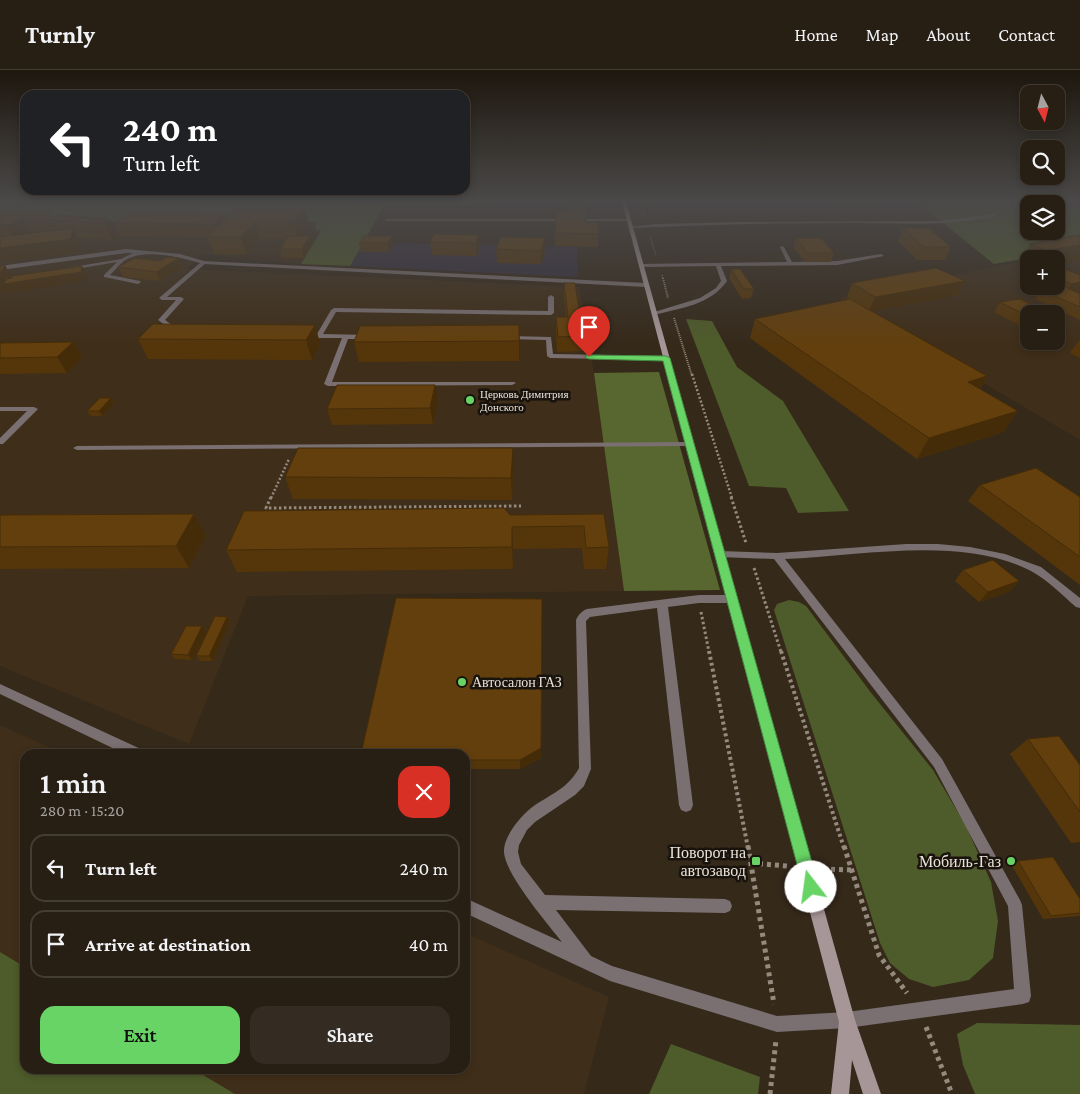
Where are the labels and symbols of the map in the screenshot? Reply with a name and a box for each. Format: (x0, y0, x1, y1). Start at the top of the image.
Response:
north arrow (1020, 85, 1065, 130)
pin (568, 306, 610, 357)
place label: Церковь Димитрия Донского (480, 388, 569, 413)
marker: Церковь Димитрия Донского (464, 394, 476, 406)
place label: Автосалон ГАЗ (472, 674, 562, 690)
marker: Автосалон ГАЗ (456, 676, 468, 688)
place label: Поворот на автозавод (670, 844, 746, 880)
place label: Мобиль-Газ (919, 853, 1001, 870)
marker: Поворот на автозавод (750, 855, 762, 867)
marker: Мобиль-Газ (1005, 855, 1017, 867)
position arrow (784, 860, 836, 912)

